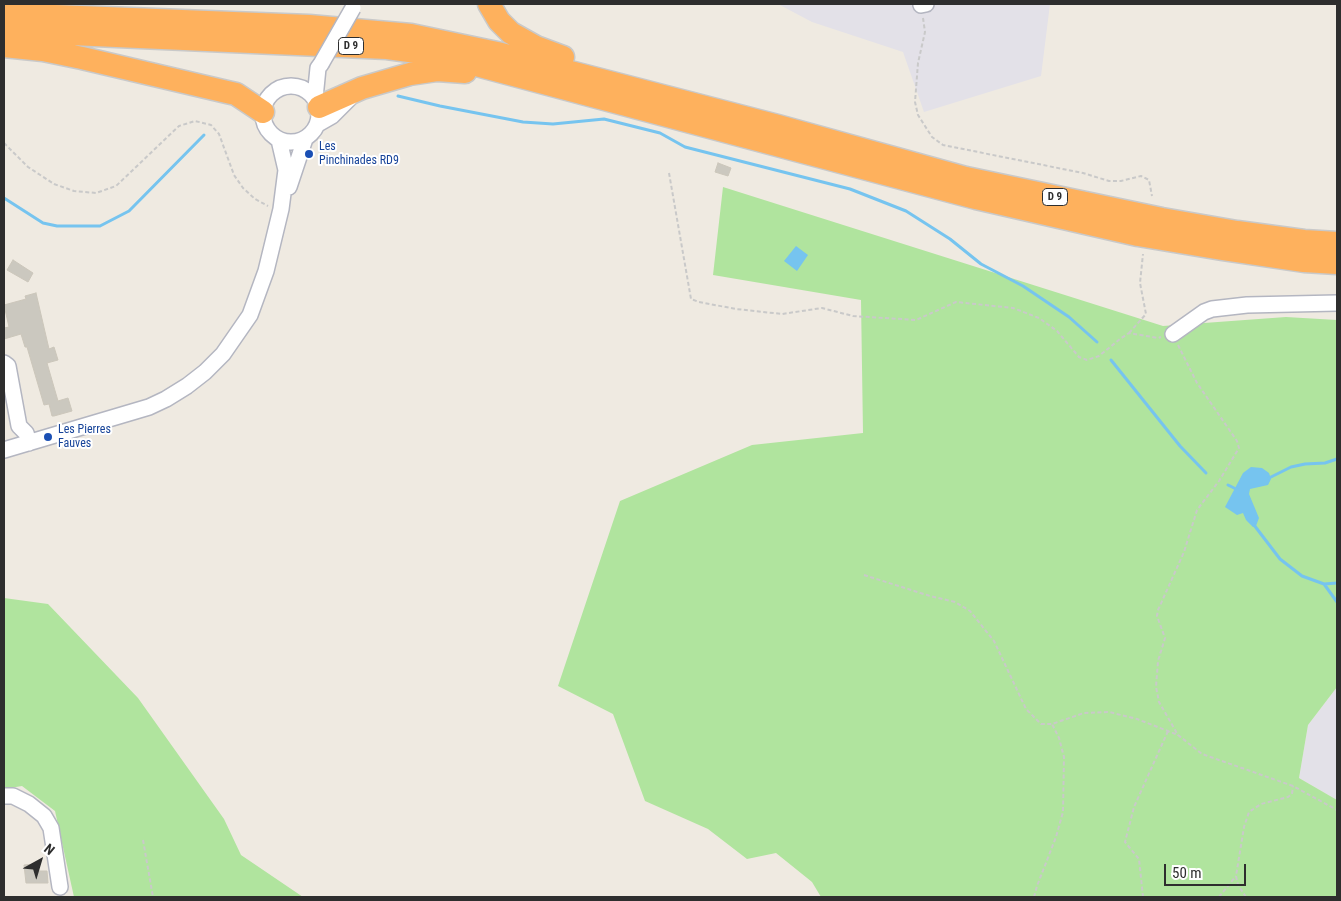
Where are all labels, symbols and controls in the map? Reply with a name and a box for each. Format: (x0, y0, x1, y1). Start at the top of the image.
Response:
road number: D 9 (338, 37, 364, 54)
place label: Les Pinchinades RD9 (319, 140, 399, 168)
marker: Les Pinchinades RD9 (303, 148, 315, 160)
road number: D 9 (1042, 188, 1068, 206)
place label: Les Pierres Fauves (58, 423, 111, 451)
marker: Les Pierres Fauves (42, 431, 54, 443)
north arrow (15, 836, 65, 886)
text: N (41, 840, 58, 858)
scale bar (1166, 854, 1248, 886)
text: 50 m (1172, 864, 1202, 882)

